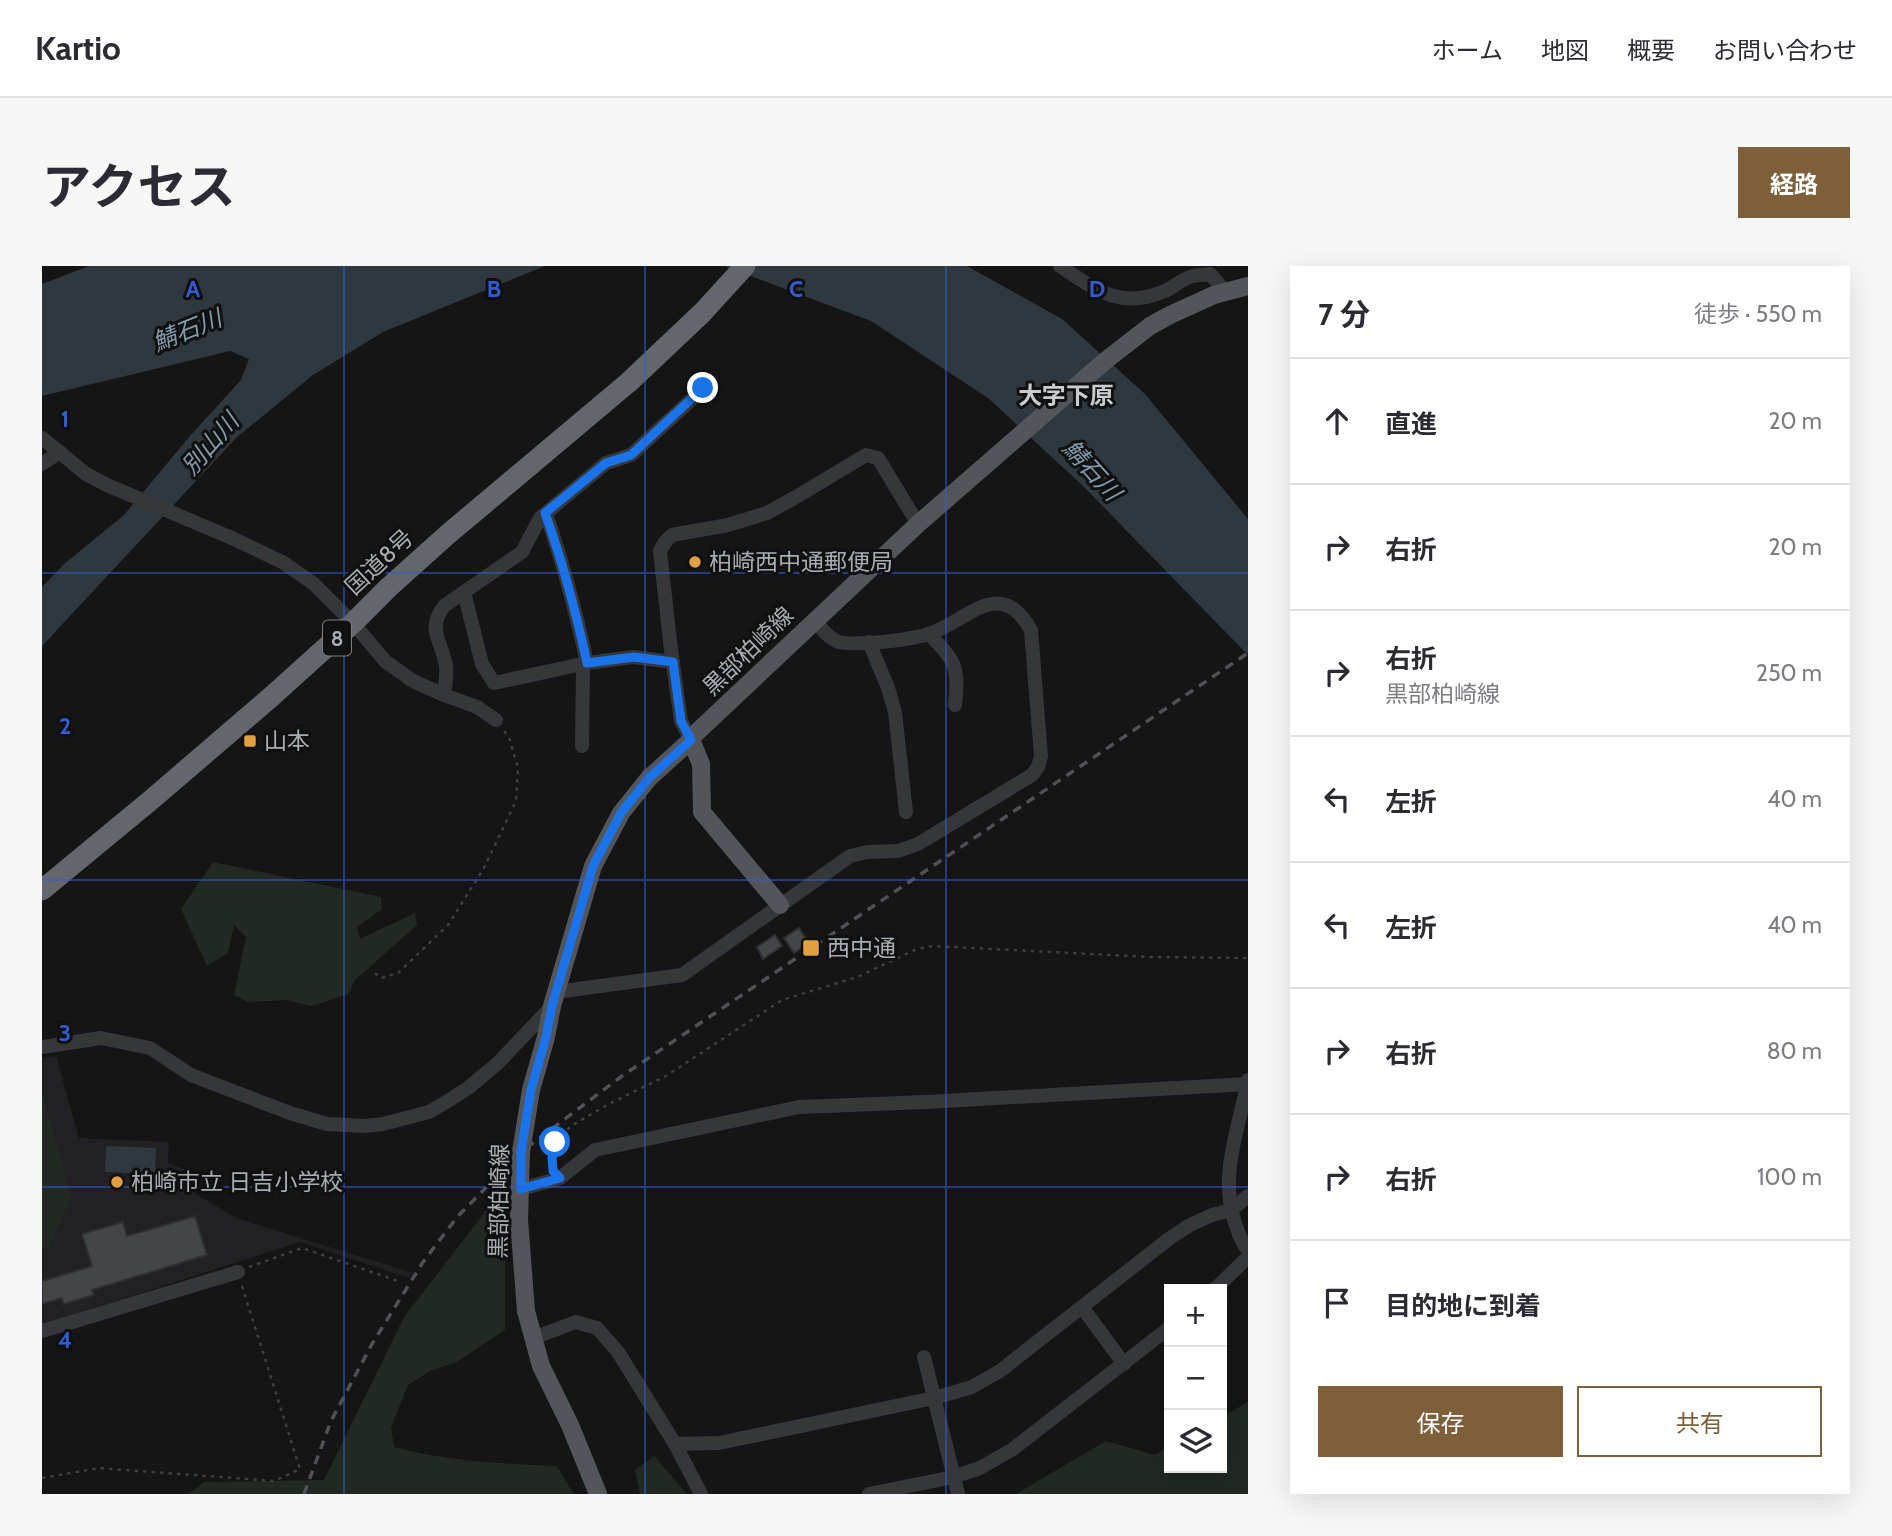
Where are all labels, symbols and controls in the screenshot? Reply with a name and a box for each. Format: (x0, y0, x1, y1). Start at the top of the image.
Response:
text: Kartio (35, 28, 121, 68)
text: ホーム (1432, 36, 1503, 65)
text: 地図 (1541, 36, 1589, 65)
text: 概要 (1627, 36, 1675, 65)
text: お問い合わせ (1713, 36, 1857, 65)
button: 経路 (1738, 147, 1850, 218)
text: アクセス (42, 157, 236, 216)
text: A (186, 275, 201, 303)
text: B (487, 275, 501, 303)
text: C (789, 275, 803, 303)
text: D (1089, 275, 1105, 303)
text: 7 分 (1318, 296, 1370, 333)
text: 徒歩 · 550 m (1694, 300, 1822, 328)
water label: 鯖石川 (148, 302, 229, 357)
route end (687, 372, 718, 403)
district label: 大字下原 (1018, 381, 1114, 410)
icon: ahead (1318, 402, 1356, 440)
text: 1 (61, 405, 69, 433)
water label: 別山川 (175, 405, 247, 481)
text: 20 m (1769, 407, 1822, 435)
text: 直進 (1385, 408, 1437, 440)
water label: 鯖石川 (1057, 434, 1129, 509)
street label: 国道8号 (339, 523, 419, 601)
icon: right (1318, 528, 1356, 566)
text: 20 m (1769, 533, 1822, 561)
text: 右折 (1385, 534, 1437, 566)
place label: 柏崎西中通郵便局 (709, 548, 893, 576)
marker: 柏崎西中通郵便局 (687, 554, 703, 570)
street label: 黒部柏崎線 (697, 601, 799, 701)
road number: 8 (323, 620, 351, 656)
text: 右折 (1385, 643, 1437, 675)
icon: right (1318, 654, 1356, 692)
text: 250 m (1756, 659, 1822, 687)
text: 黒部柏崎線 (1385, 680, 1500, 708)
text: 2 (59, 712, 71, 740)
place label: 山本 (264, 727, 310, 755)
marker: 山本 (242, 733, 258, 749)
icon: left (1318, 780, 1356, 818)
text: 40 m (1767, 785, 1822, 813)
text: 左折 (1385, 786, 1437, 818)
icon: left (1318, 906, 1356, 944)
text: 40 m (1767, 911, 1822, 939)
text: 左折 (1385, 912, 1437, 944)
place label: 西中通 (827, 934, 896, 962)
marker: 西中通 (801, 938, 821, 958)
text: 3 (59, 1019, 71, 1047)
icon: right (1318, 1032, 1356, 1070)
text: 80 m (1767, 1037, 1822, 1065)
text: 右折 (1385, 1038, 1437, 1070)
route start (539, 1126, 570, 1157)
street label: 黒部柏崎線 (484, 1143, 514, 1259)
icon: right (1318, 1158, 1356, 1196)
text: 100 m (1757, 1163, 1822, 1191)
text: 右折 (1385, 1164, 1437, 1196)
place label: 柏崎市立 日吉小学校 (131, 1168, 343, 1196)
marker: 柏崎市立 日吉小学校 (109, 1174, 125, 1190)
map controls (1164, 1284, 1227, 1473)
button: + (1164, 1284, 1227, 1347)
icon: arrive (1318, 1284, 1356, 1322)
text: 目的地に到着 (1385, 1290, 1541, 1322)
text: 4 (58, 1326, 72, 1354)
button: − (1164, 1347, 1227, 1410)
button: 保存 (1318, 1386, 1563, 1457)
button: 共有 (1577, 1386, 1822, 1457)
button: layers (1164, 1410, 1227, 1473)

